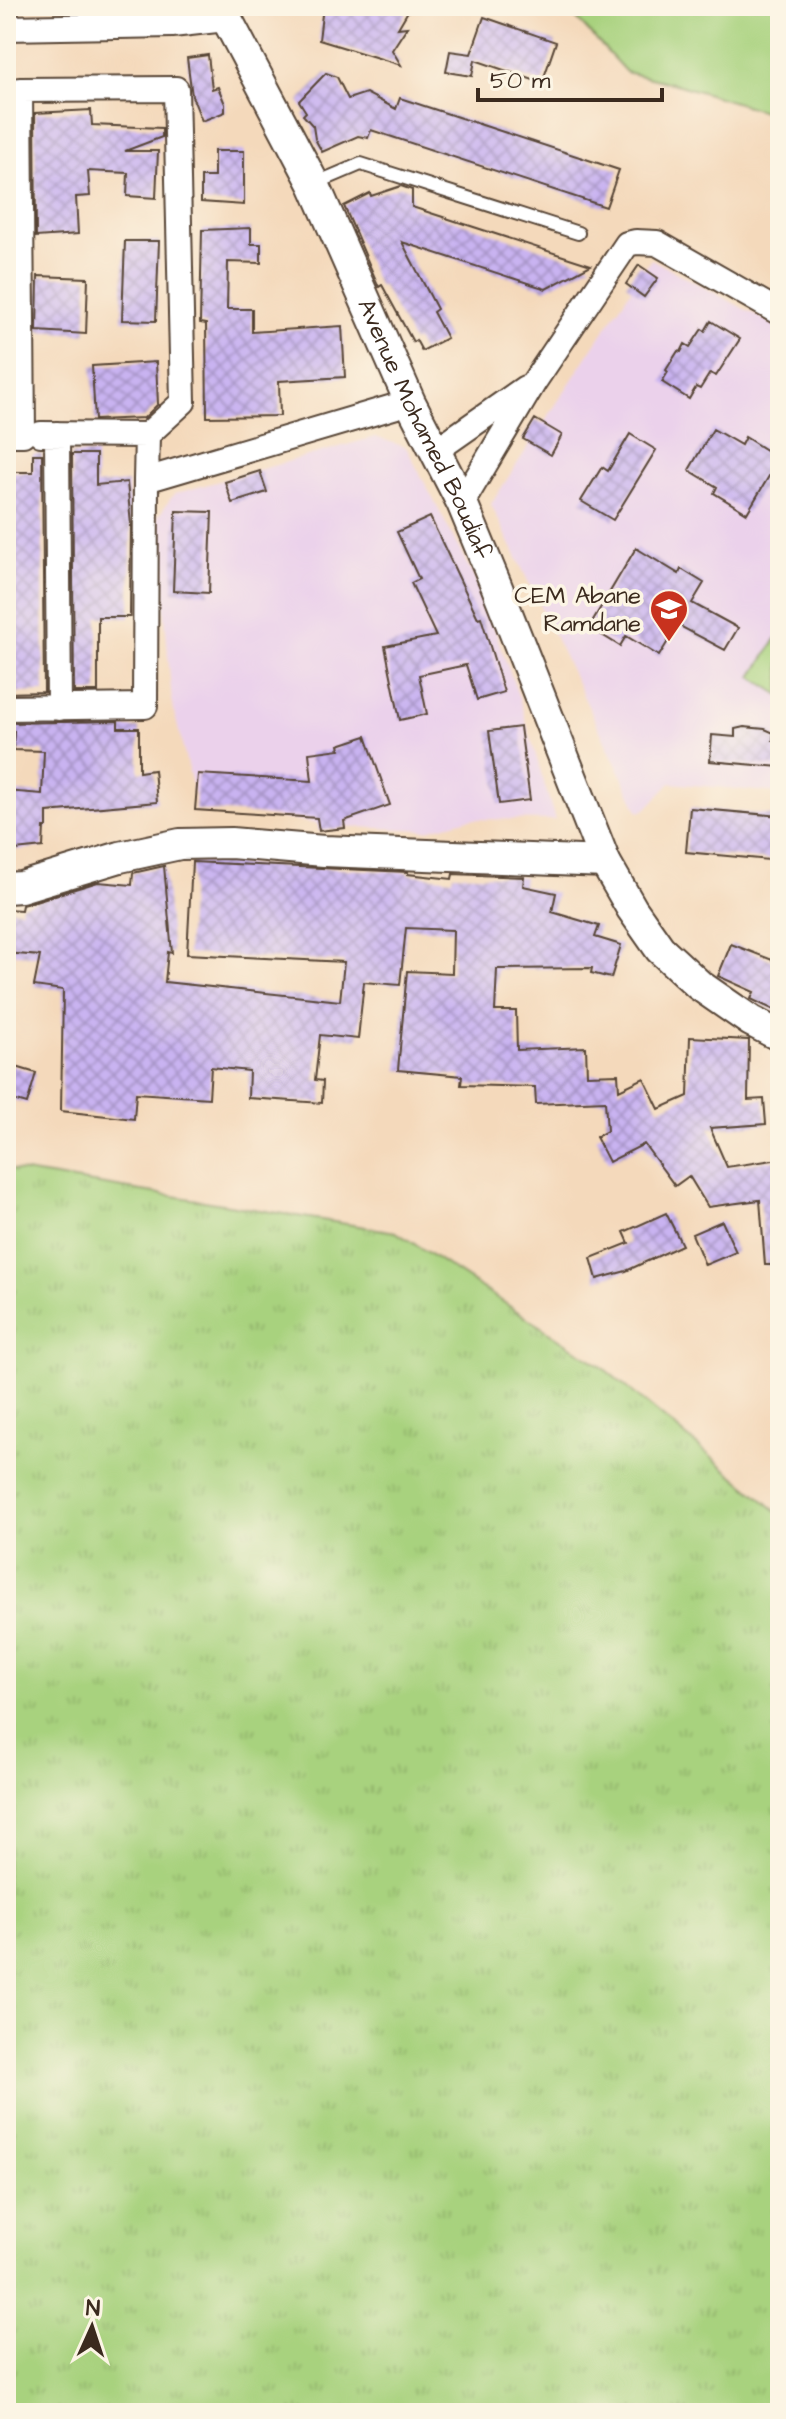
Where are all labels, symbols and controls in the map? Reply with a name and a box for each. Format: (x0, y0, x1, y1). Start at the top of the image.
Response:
scale bar (478, 52, 662, 102)
text: 50 m (490, 64, 551, 98)
street label: Avenue Mohamed Boudiaf (349, 294, 500, 565)
place label: CEM Abane Ramdane (514, 579, 641, 641)
school or university icon: CEM Abane Ramdane (648, 588, 690, 643)
north arrow (52, 2287, 132, 2367)
text: N (85, 2293, 101, 2324)

